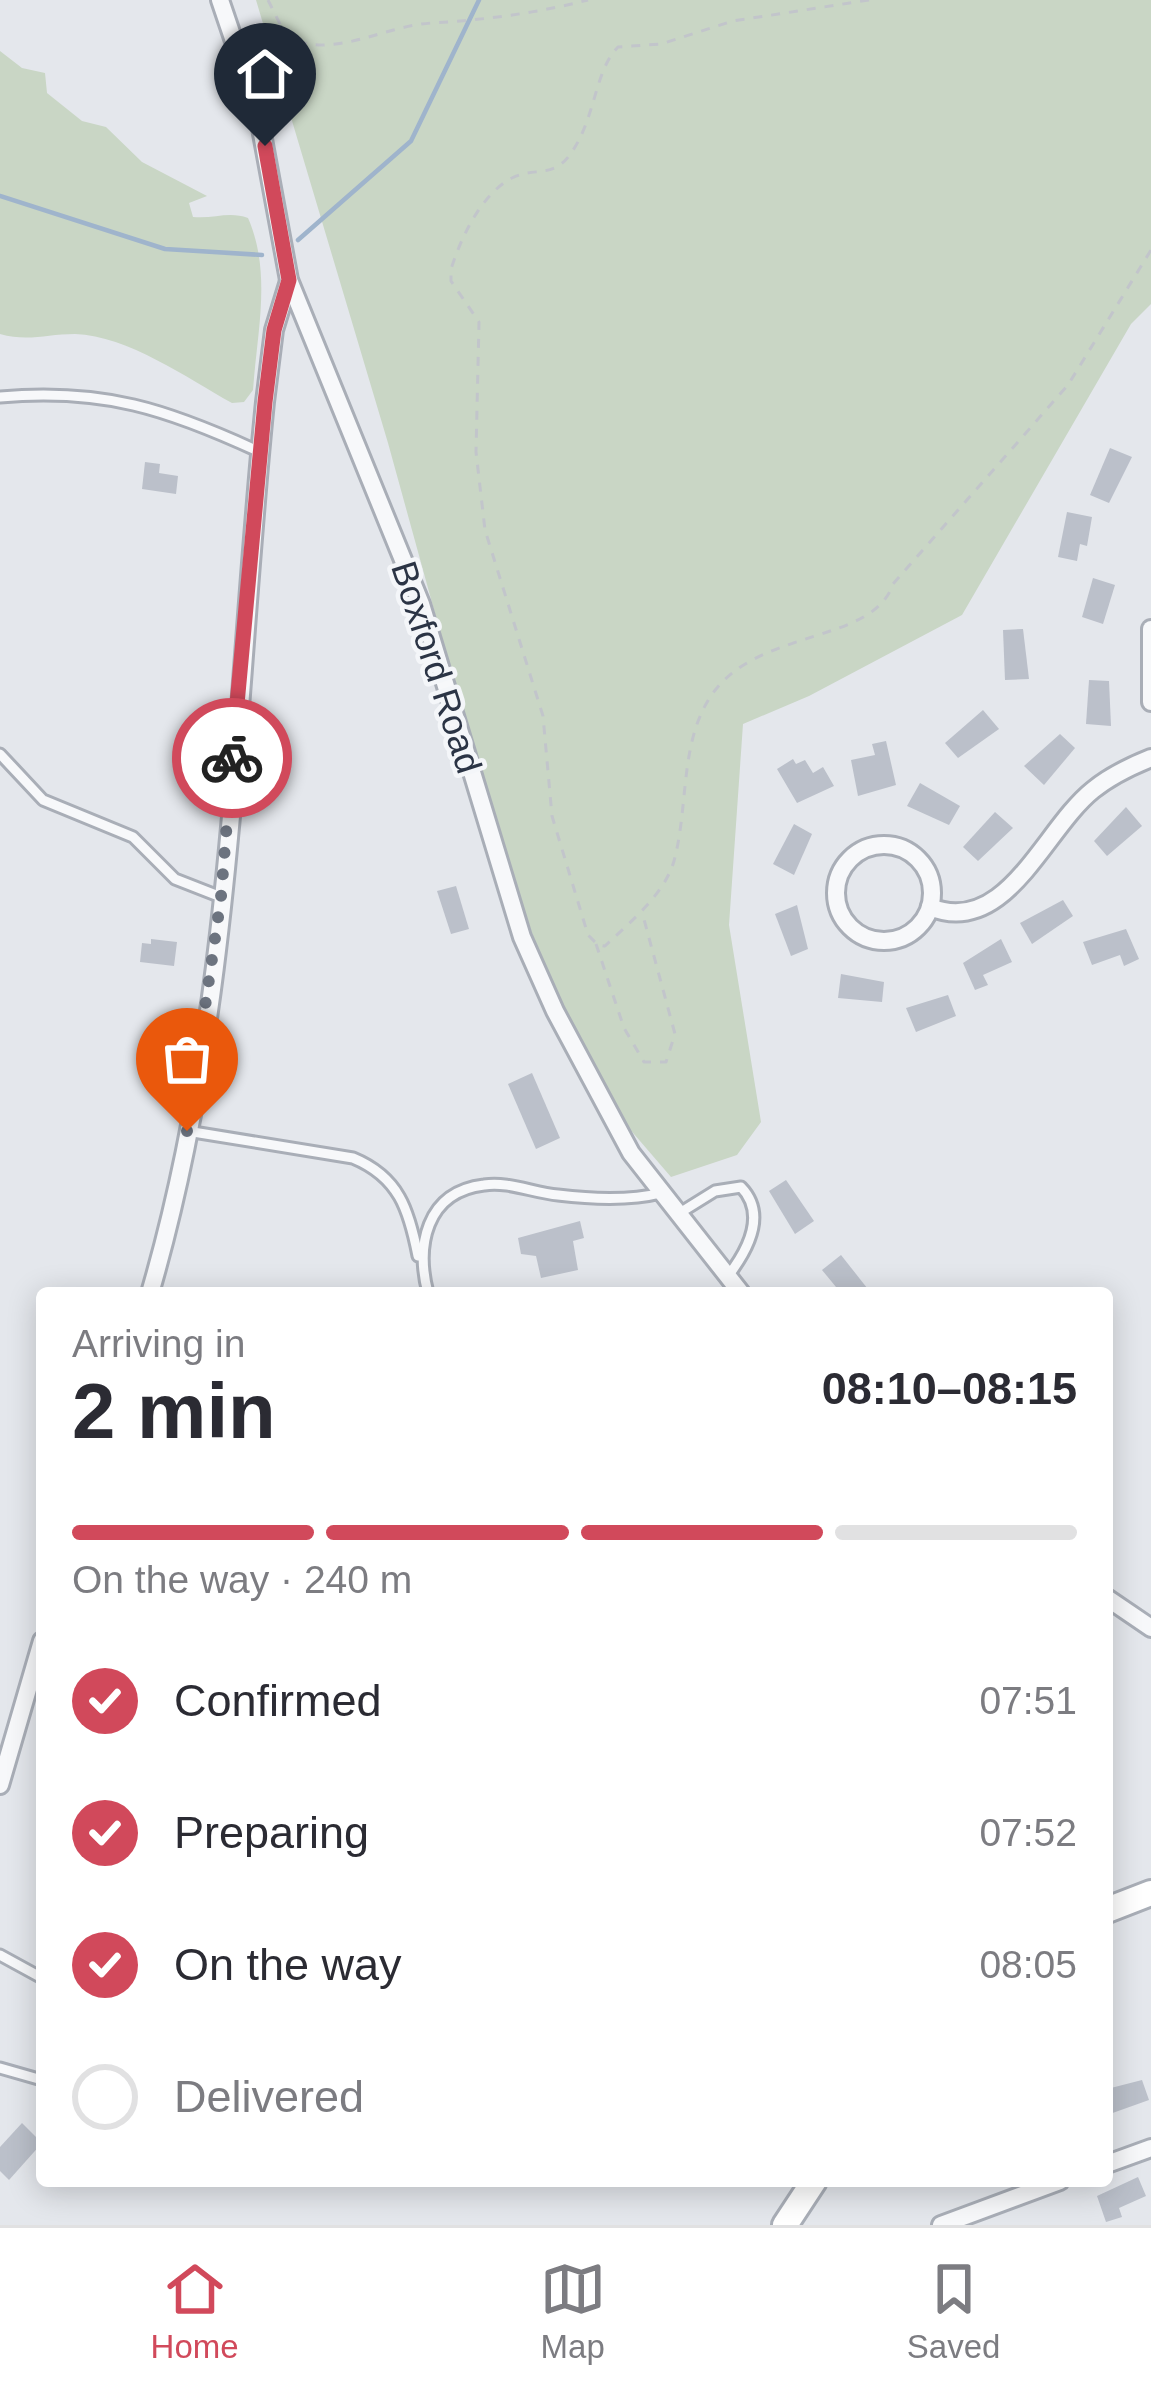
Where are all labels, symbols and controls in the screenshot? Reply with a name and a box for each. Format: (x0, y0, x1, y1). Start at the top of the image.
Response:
pin (214, 23, 316, 146)
icon: home (232, 41, 298, 107)
street label: Boxford Road (383, 556, 490, 778)
courier (172, 698, 292, 818)
icon: bike (199, 725, 265, 791)
pin (136, 1008, 238, 1131)
icon: bag (154, 1026, 220, 1092)
text: Arriving in (72, 1322, 245, 1365)
text: 08:10–08:15 (822, 1363, 1077, 1414)
text: 2 min (72, 1367, 276, 1455)
text: On the way · 240 m (72, 1558, 412, 1601)
icon: check (72, 1668, 138, 1734)
text: Confirmed (174, 1675, 382, 1726)
text: 07:51 (979, 1679, 1077, 1722)
icon: check (72, 1800, 138, 1866)
text: Preparing (174, 1807, 369, 1858)
text: 07:52 (979, 1811, 1077, 1854)
icon: check (72, 1932, 138, 1998)
text: On the way (174, 1939, 402, 1990)
text: 08:05 (979, 1943, 1077, 1986)
text: Delivered (174, 2071, 364, 2122)
tab: Home (151, 2256, 239, 2366)
tab: Map (540, 2256, 606, 2366)
tab: Saved (907, 2256, 1000, 2366)

